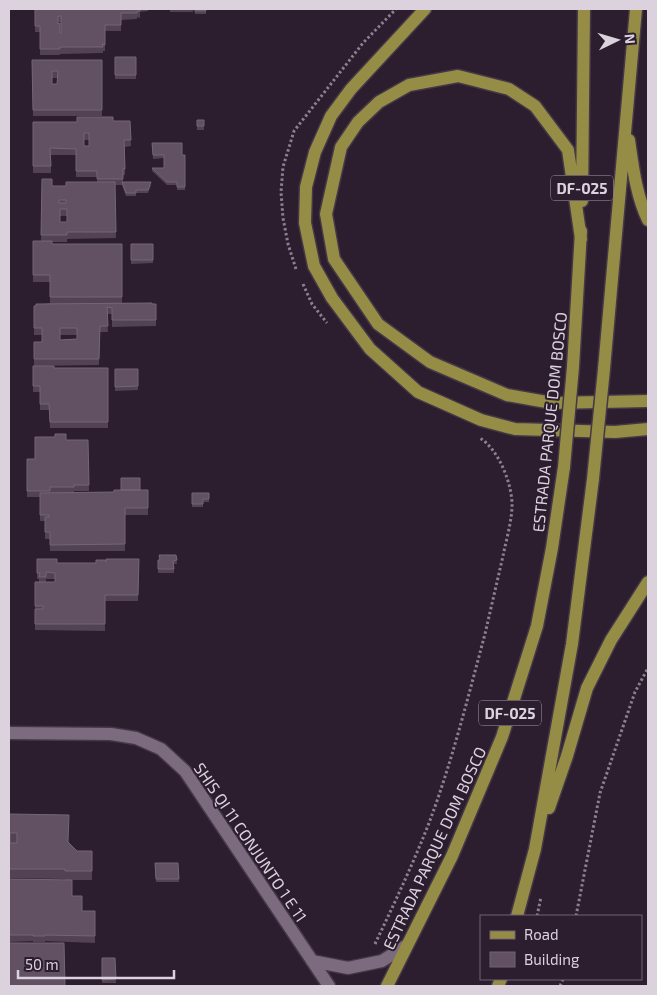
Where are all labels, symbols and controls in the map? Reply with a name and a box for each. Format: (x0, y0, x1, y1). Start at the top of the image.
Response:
north arrow (592, 15, 642, 65)
text: N (622, 33, 639, 45)
road number: DF-025 (551, 176, 613, 200)
street label: ESTRADA PARQUE DOM BOSCO (528, 311, 571, 533)
road number: DF-025 (479, 700, 541, 726)
street label: ESTRADA PARQUE DOM BOSCO (379, 744, 490, 953)
street label: SHIS QI 11 CONJUNTO 1 E 11 (190, 759, 311, 926)
legend (480, 915, 642, 980)
text: Road (524, 925, 559, 943)
scale bar (18, 948, 174, 980)
text: Building (524, 950, 580, 968)
text: 50 m (25, 955, 59, 973)

